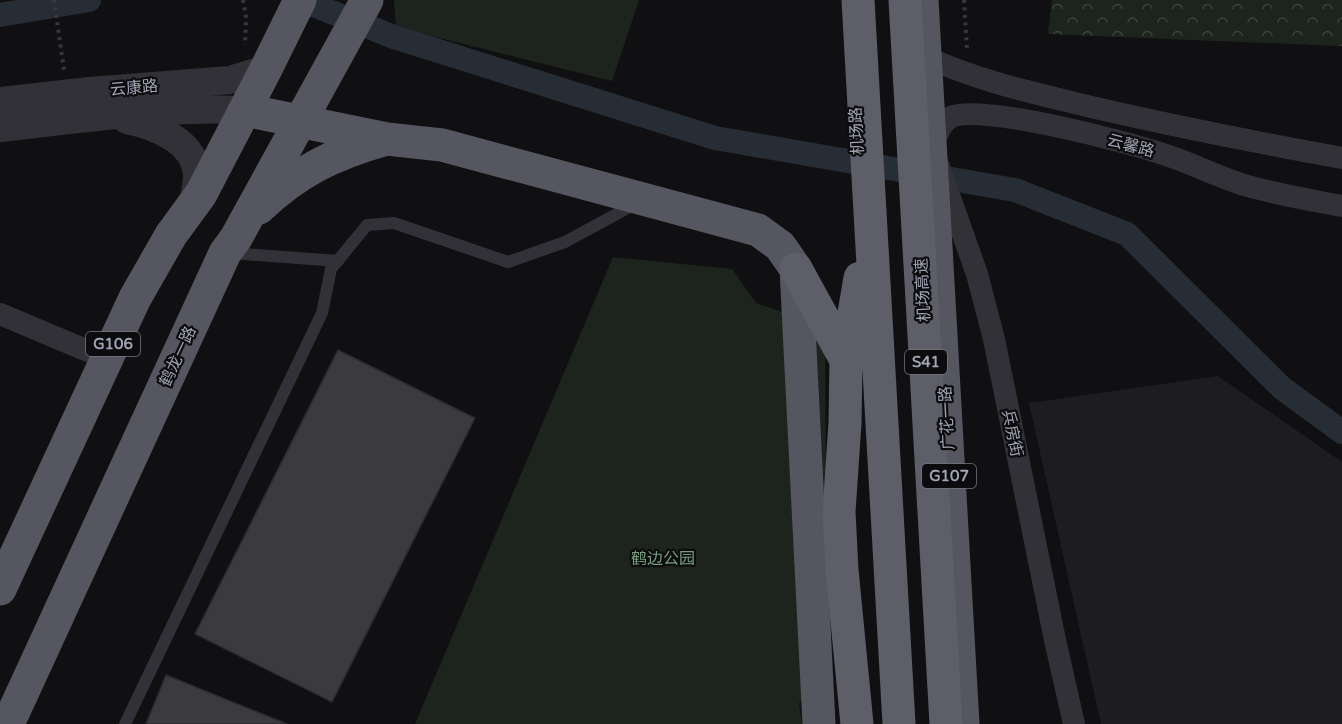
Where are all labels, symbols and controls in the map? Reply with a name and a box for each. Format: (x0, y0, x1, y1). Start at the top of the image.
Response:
street label: 云康路 (109, 76, 159, 100)
street label: 机场路 (846, 106, 868, 155)
street label: 云馨路 (1105, 130, 1157, 162)
street label: 机场高速 (911, 257, 935, 322)
street label: 鹤龙一路 (155, 323, 200, 390)
road number: G106 (86, 332, 140, 356)
road number: S41 (905, 350, 947, 374)
street label: 广花一路 (935, 385, 959, 450)
street label: 兵房街 (997, 408, 1027, 459)
road number: G107 (922, 464, 976, 488)
park label: 鹤边公园 (631, 549, 695, 569)

